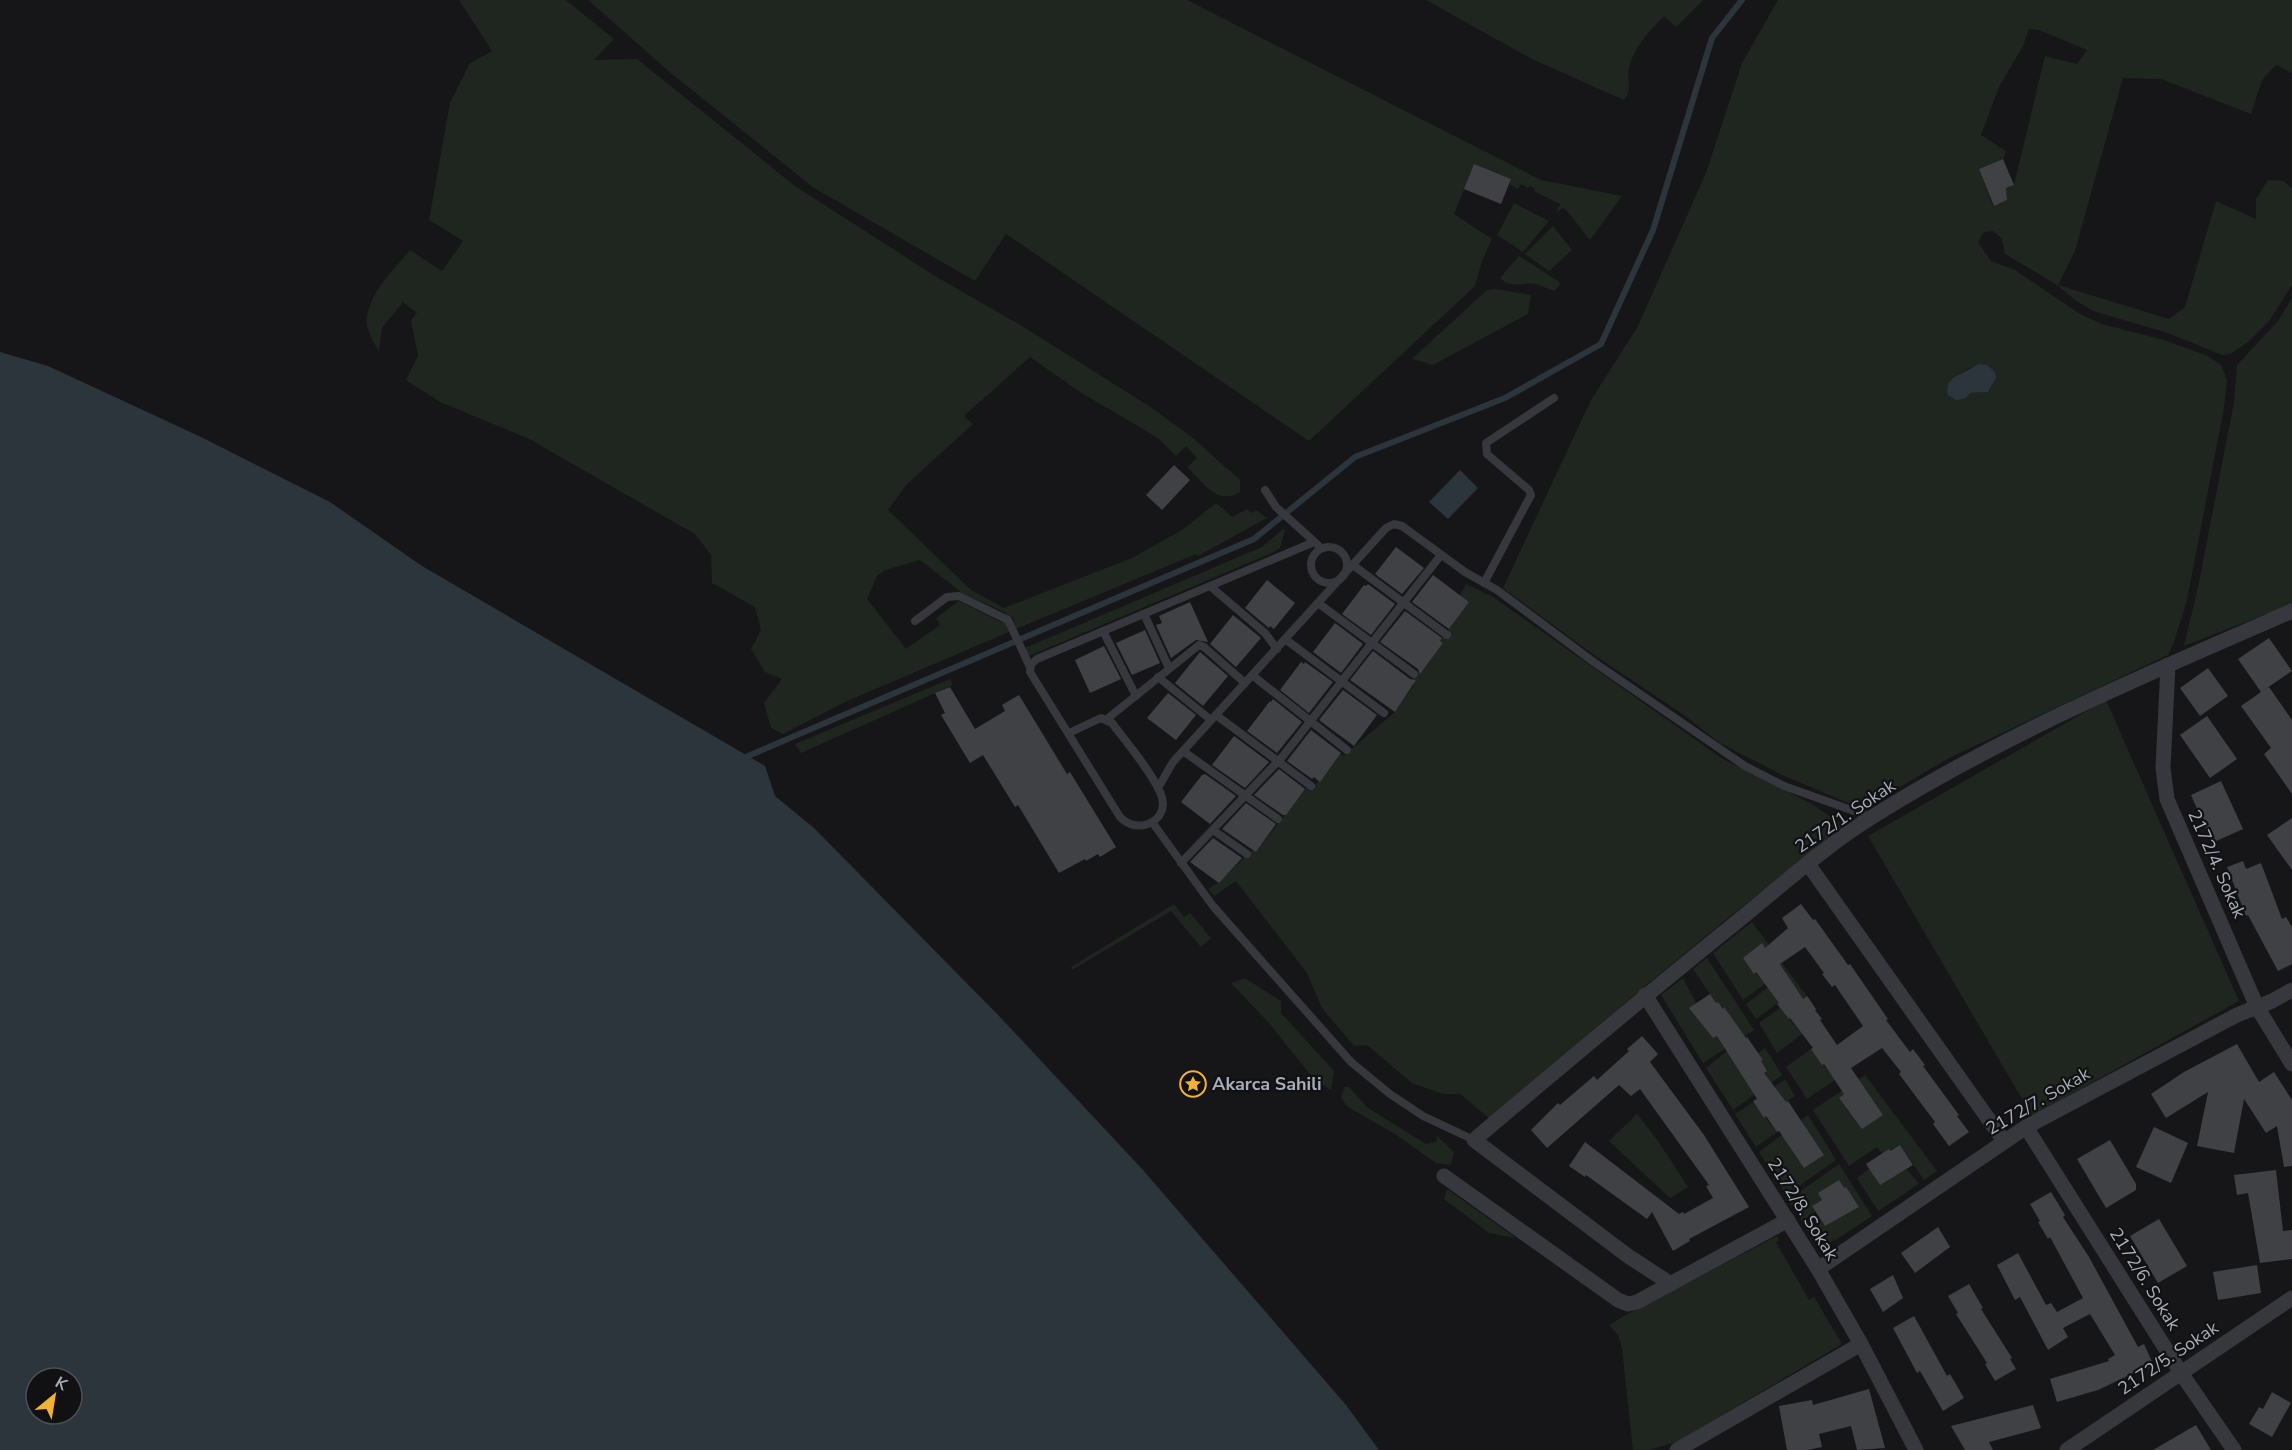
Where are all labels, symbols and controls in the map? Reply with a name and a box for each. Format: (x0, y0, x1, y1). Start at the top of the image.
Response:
street label: 2172/1. Sokak (1790, 773, 1901, 858)
street label: 2172/4. Sokak (2182, 806, 2252, 923)
street label: 2172/7. Sokak (1982, 1061, 2095, 1140)
place icon: Akarca Sahili (1178, 1069, 1208, 1099)
place label: Akarca Sahili (1212, 1072, 1322, 1096)
street label: 2172/8. Sokak (1762, 1153, 1845, 1266)
street label: 2172/6. Sokak (2104, 1223, 2187, 1336)
street label: 2172/5. Sokak (2113, 1315, 2224, 1400)
north arrow (24, 1366, 84, 1426)
text: K (51, 1372, 72, 1397)

